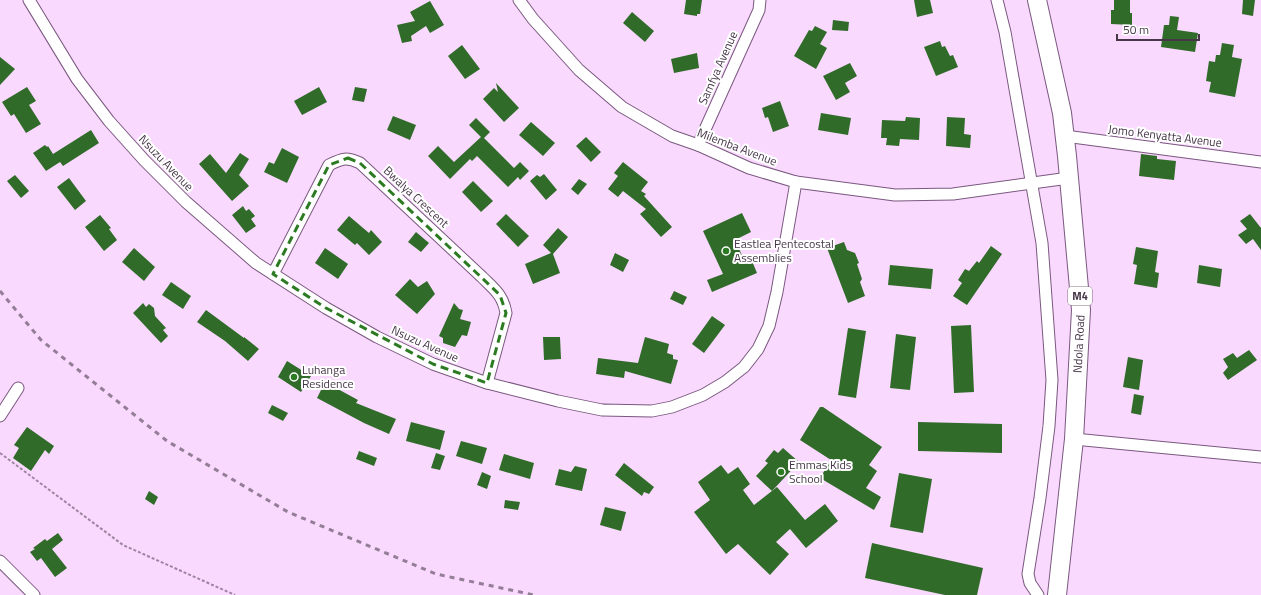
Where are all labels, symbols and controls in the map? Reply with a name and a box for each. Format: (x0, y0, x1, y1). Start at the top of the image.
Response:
scale bar (1117, 16, 1199, 42)
text: 50 m (1123, 20, 1149, 39)
street label: Samfya Avenue (693, 28, 742, 107)
street label: Jomo Kenyatta Avenue (1107, 119, 1223, 152)
street label: Milemba Avenue (695, 123, 780, 170)
street label: Nsuzu Avenue (134, 130, 198, 195)
street label: Bwalya Crescent (379, 161, 454, 233)
place label: Eastlea Pentecostal Assemblies (734, 234, 834, 267)
marker: Eastlea Pentecostal Assemblies (721, 246, 731, 256)
road number: M4 (1068, 287, 1092, 305)
street label: Ndola Road (1067, 314, 1090, 374)
street label: Nsuzu Avenue (388, 320, 462, 367)
place label: Luhanga Residence (302, 360, 354, 393)
marker: Luhanga Residence (289, 372, 299, 382)
place label: Emmas Kids School (789, 455, 852, 488)
marker: Emmas Kids School (776, 467, 786, 477)

